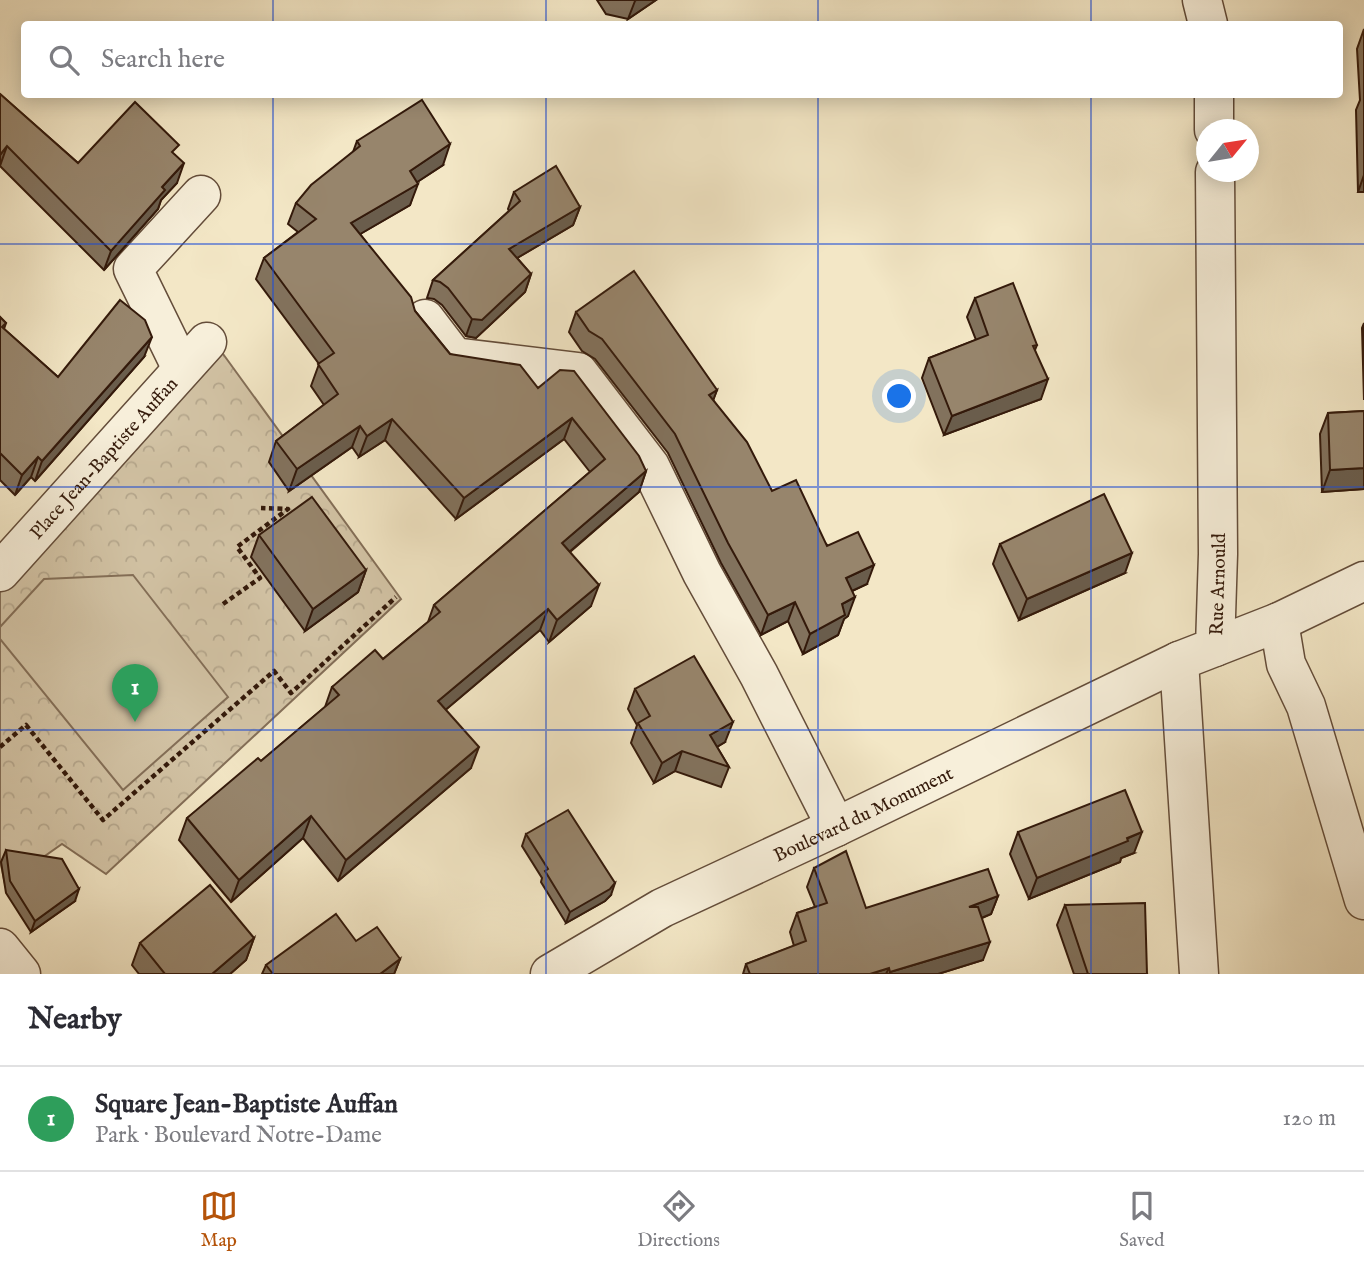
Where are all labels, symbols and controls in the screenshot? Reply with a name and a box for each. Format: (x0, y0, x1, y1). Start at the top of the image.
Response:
search box (21, 21, 1343, 98)
icon: search (45, 41, 83, 79)
text: Search here (101, 43, 225, 76)
north arrow (1196, 119, 1259, 182)
street label: Place Jean-Baptiste Auffan (25, 373, 184, 545)
your location (882, 379, 916, 413)
street label: Rue Arnould (1205, 532, 1232, 636)
pin: 1 (112, 664, 158, 722)
street label: Boulevard du Monument (770, 762, 958, 868)
text: Nearby (28, 1001, 121, 1039)
text: Square Jean-Baptiste Auffan (95, 1088, 398, 1121)
text: 1 (47, 1104, 55, 1133)
text: 120 m (1283, 1104, 1336, 1133)
text: Park · Boulevard Notre-Dame (95, 1121, 382, 1150)
tab: Map (200, 1187, 238, 1253)
tab: Directions (637, 1187, 720, 1253)
tab: Saved (1119, 1187, 1164, 1253)

